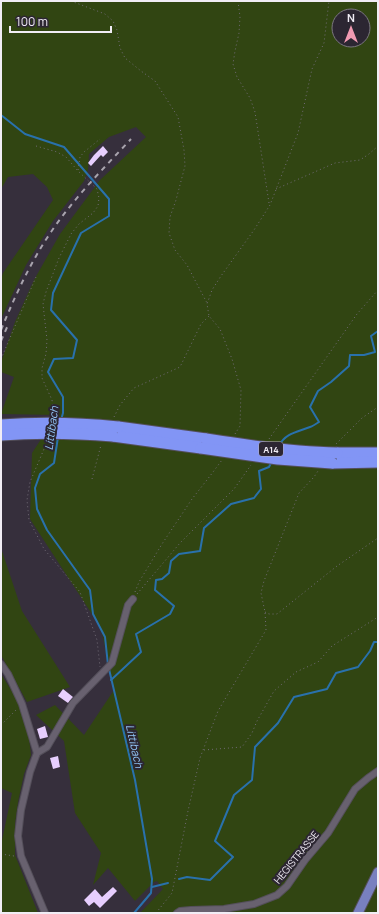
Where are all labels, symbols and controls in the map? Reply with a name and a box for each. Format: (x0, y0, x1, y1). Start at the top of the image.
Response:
scale bar (10, 8, 111, 34)
north arrow (331, 8, 371, 48)
text: N (347, 10, 355, 25)
text: 100 m (16, 13, 48, 30)
water label: Littibach (41, 405, 62, 451)
road number: A14 (259, 442, 283, 456)
water label: Littibach (123, 723, 147, 770)
street label: HEGISTRASSE (270, 827, 322, 886)

